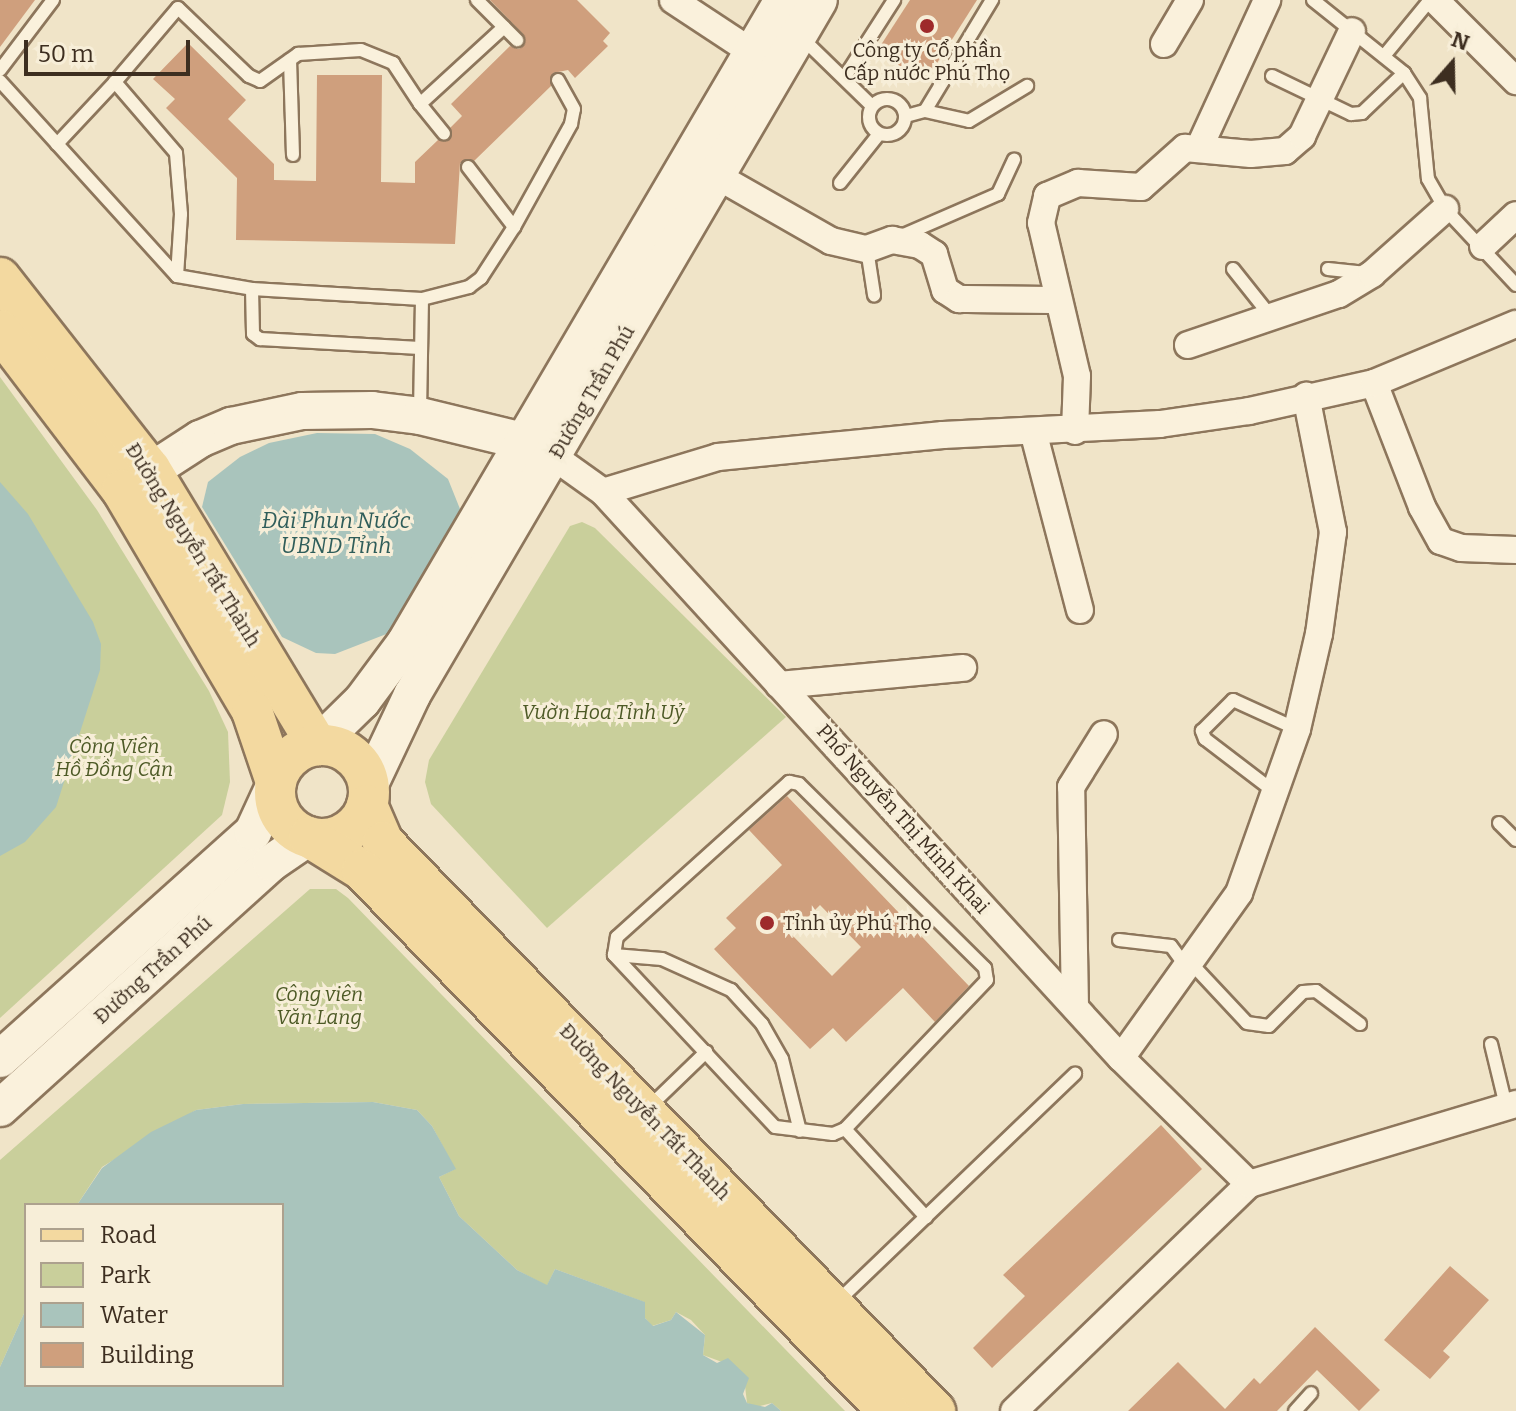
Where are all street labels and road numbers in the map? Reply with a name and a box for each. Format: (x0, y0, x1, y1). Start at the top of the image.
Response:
street label: Đường Trần Phú (544, 321, 640, 463)
street label: Đường Nguyễn Tất Thành (120, 439, 266, 651)
street label: Phố Nguyễn Thị Minh Khai (812, 719, 994, 919)
street label: Đường Trần Phú (89, 911, 217, 1029)
street label: Đường Nguyễn Tất Thành (555, 1019, 735, 1205)

